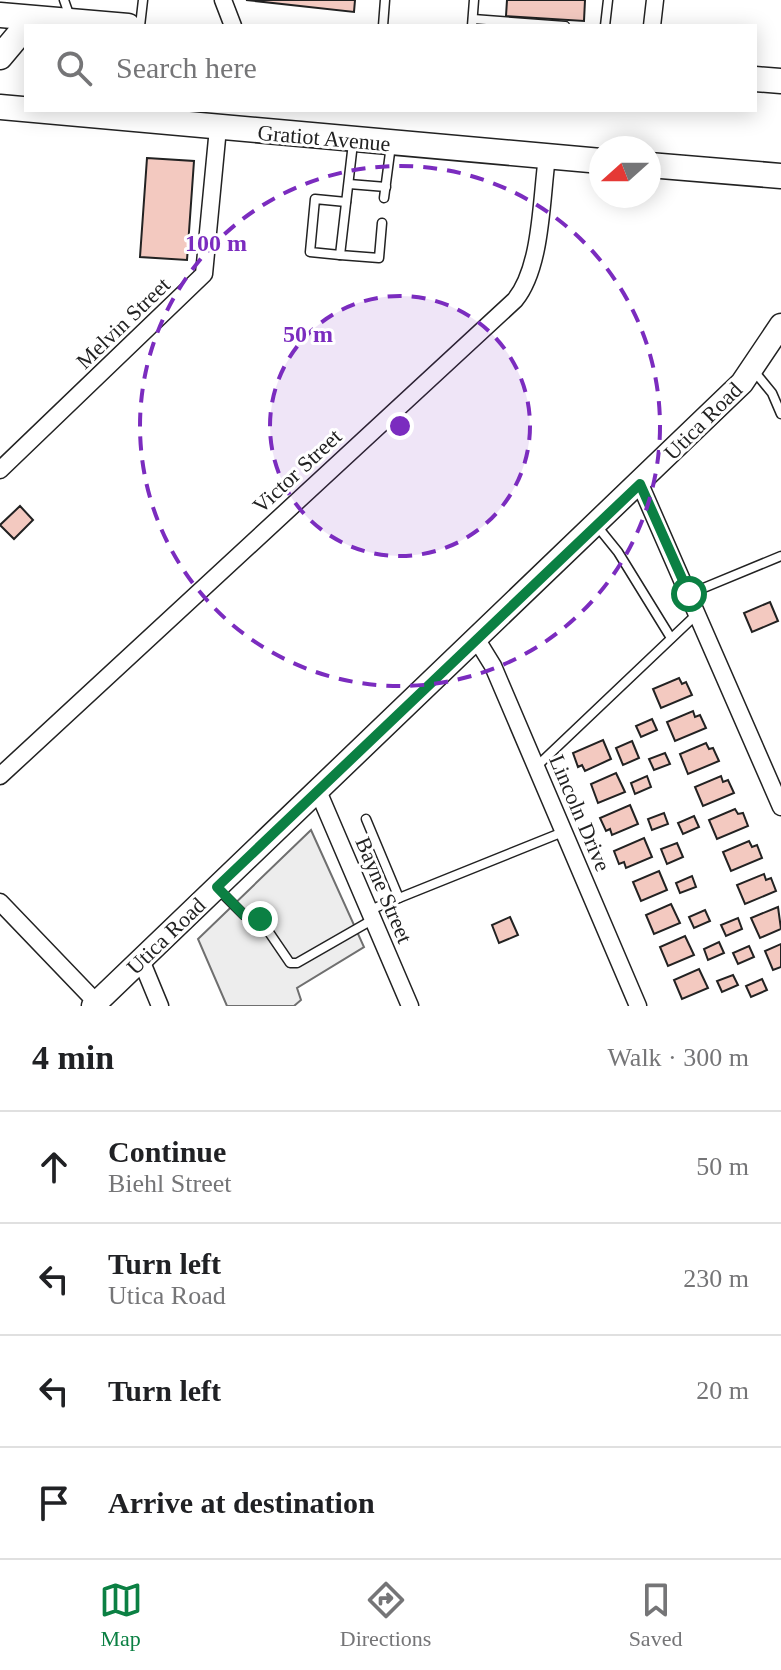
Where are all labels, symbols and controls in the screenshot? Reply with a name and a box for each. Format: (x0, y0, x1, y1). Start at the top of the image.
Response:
search box (24, 24, 757, 112)
icon: search (52, 46, 96, 90)
text: Search here (116, 51, 257, 84)
street label: Gratiot Avenue (256, 120, 392, 156)
north arrow (589, 136, 661, 208)
text: 100 m (185, 230, 247, 256)
street label: Melvin Street (71, 272, 175, 374)
text: 50 m (283, 321, 333, 347)
street label: Utica Road (659, 377, 747, 465)
centre of rings (386, 412, 414, 440)
street label: Victor Street (248, 424, 346, 518)
route start (671, 576, 707, 612)
street label: Lincoln Drive (544, 751, 616, 875)
street label: Bayne Street (350, 833, 418, 947)
street label: Utica Road (121, 892, 211, 980)
route end (242, 901, 278, 937)
text: 4 min (32, 1039, 114, 1076)
text: Walk · 300 m (607, 1043, 749, 1072)
text: Continue (108, 1135, 226, 1168)
icon: ahead (32, 1145, 76, 1189)
text: 50 m (696, 1152, 749, 1181)
text: Biehl Street (108, 1169, 231, 1198)
text: Turn left (108, 1247, 221, 1280)
icon: left (32, 1257, 76, 1301)
text: 230 m (683, 1264, 749, 1293)
text: Utica Road (108, 1281, 226, 1310)
icon: left (32, 1369, 76, 1413)
text: Turn left (108, 1374, 221, 1407)
text: 20 m (696, 1376, 749, 1405)
icon: arrive (32, 1481, 76, 1525)
text: Arrive at destination (108, 1486, 375, 1519)
tab: Map (99, 1578, 143, 1652)
tab: Directions (340, 1578, 431, 1652)
tab: Saved (629, 1578, 682, 1652)

